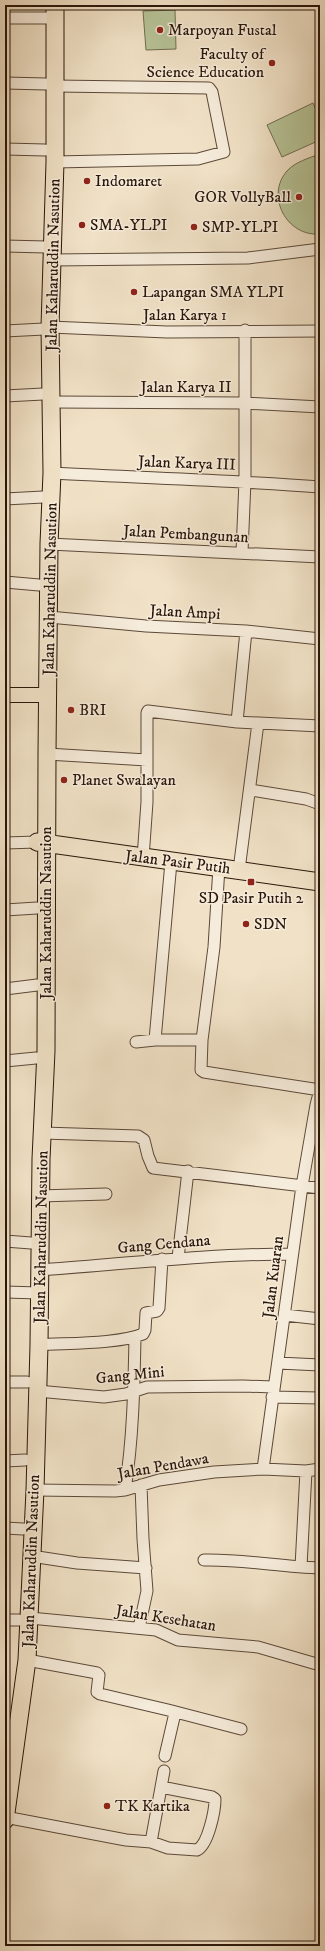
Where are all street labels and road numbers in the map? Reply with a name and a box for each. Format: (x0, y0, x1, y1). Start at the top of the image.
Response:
street label: Jalan Kaharuddin Nasution (41, 178, 65, 354)
street label: Jalan Karya 1 (141, 305, 227, 325)
street label: Jalan Karya II (138, 377, 232, 397)
street label: Jalan Karya III (136, 451, 237, 475)
street label: Jalan Kaharuddin Nasution (38, 502, 62, 678)
street label: Jalan Pembangunan (121, 521, 250, 547)
street label: Jalan Ampi (147, 600, 221, 624)
street label: Jalan Kaharuddin Nasution (36, 826, 56, 1002)
street label: Jalan Pasir Putih (122, 845, 232, 878)
street label: Jalan Kaharuddin Nasution (29, 1150, 53, 1326)
street label: Gang Cendana (117, 1230, 211, 1258)
street label: Jalan Kuaran (258, 1234, 288, 1321)
street label: Gang Mini (95, 1361, 165, 1389)
street label: Jalan Pendawa (114, 1448, 210, 1484)
street label: Jalan Kaharuddin Nasution (18, 1474, 44, 1650)
street label: Jalan Kesehatan (112, 1600, 218, 1636)

